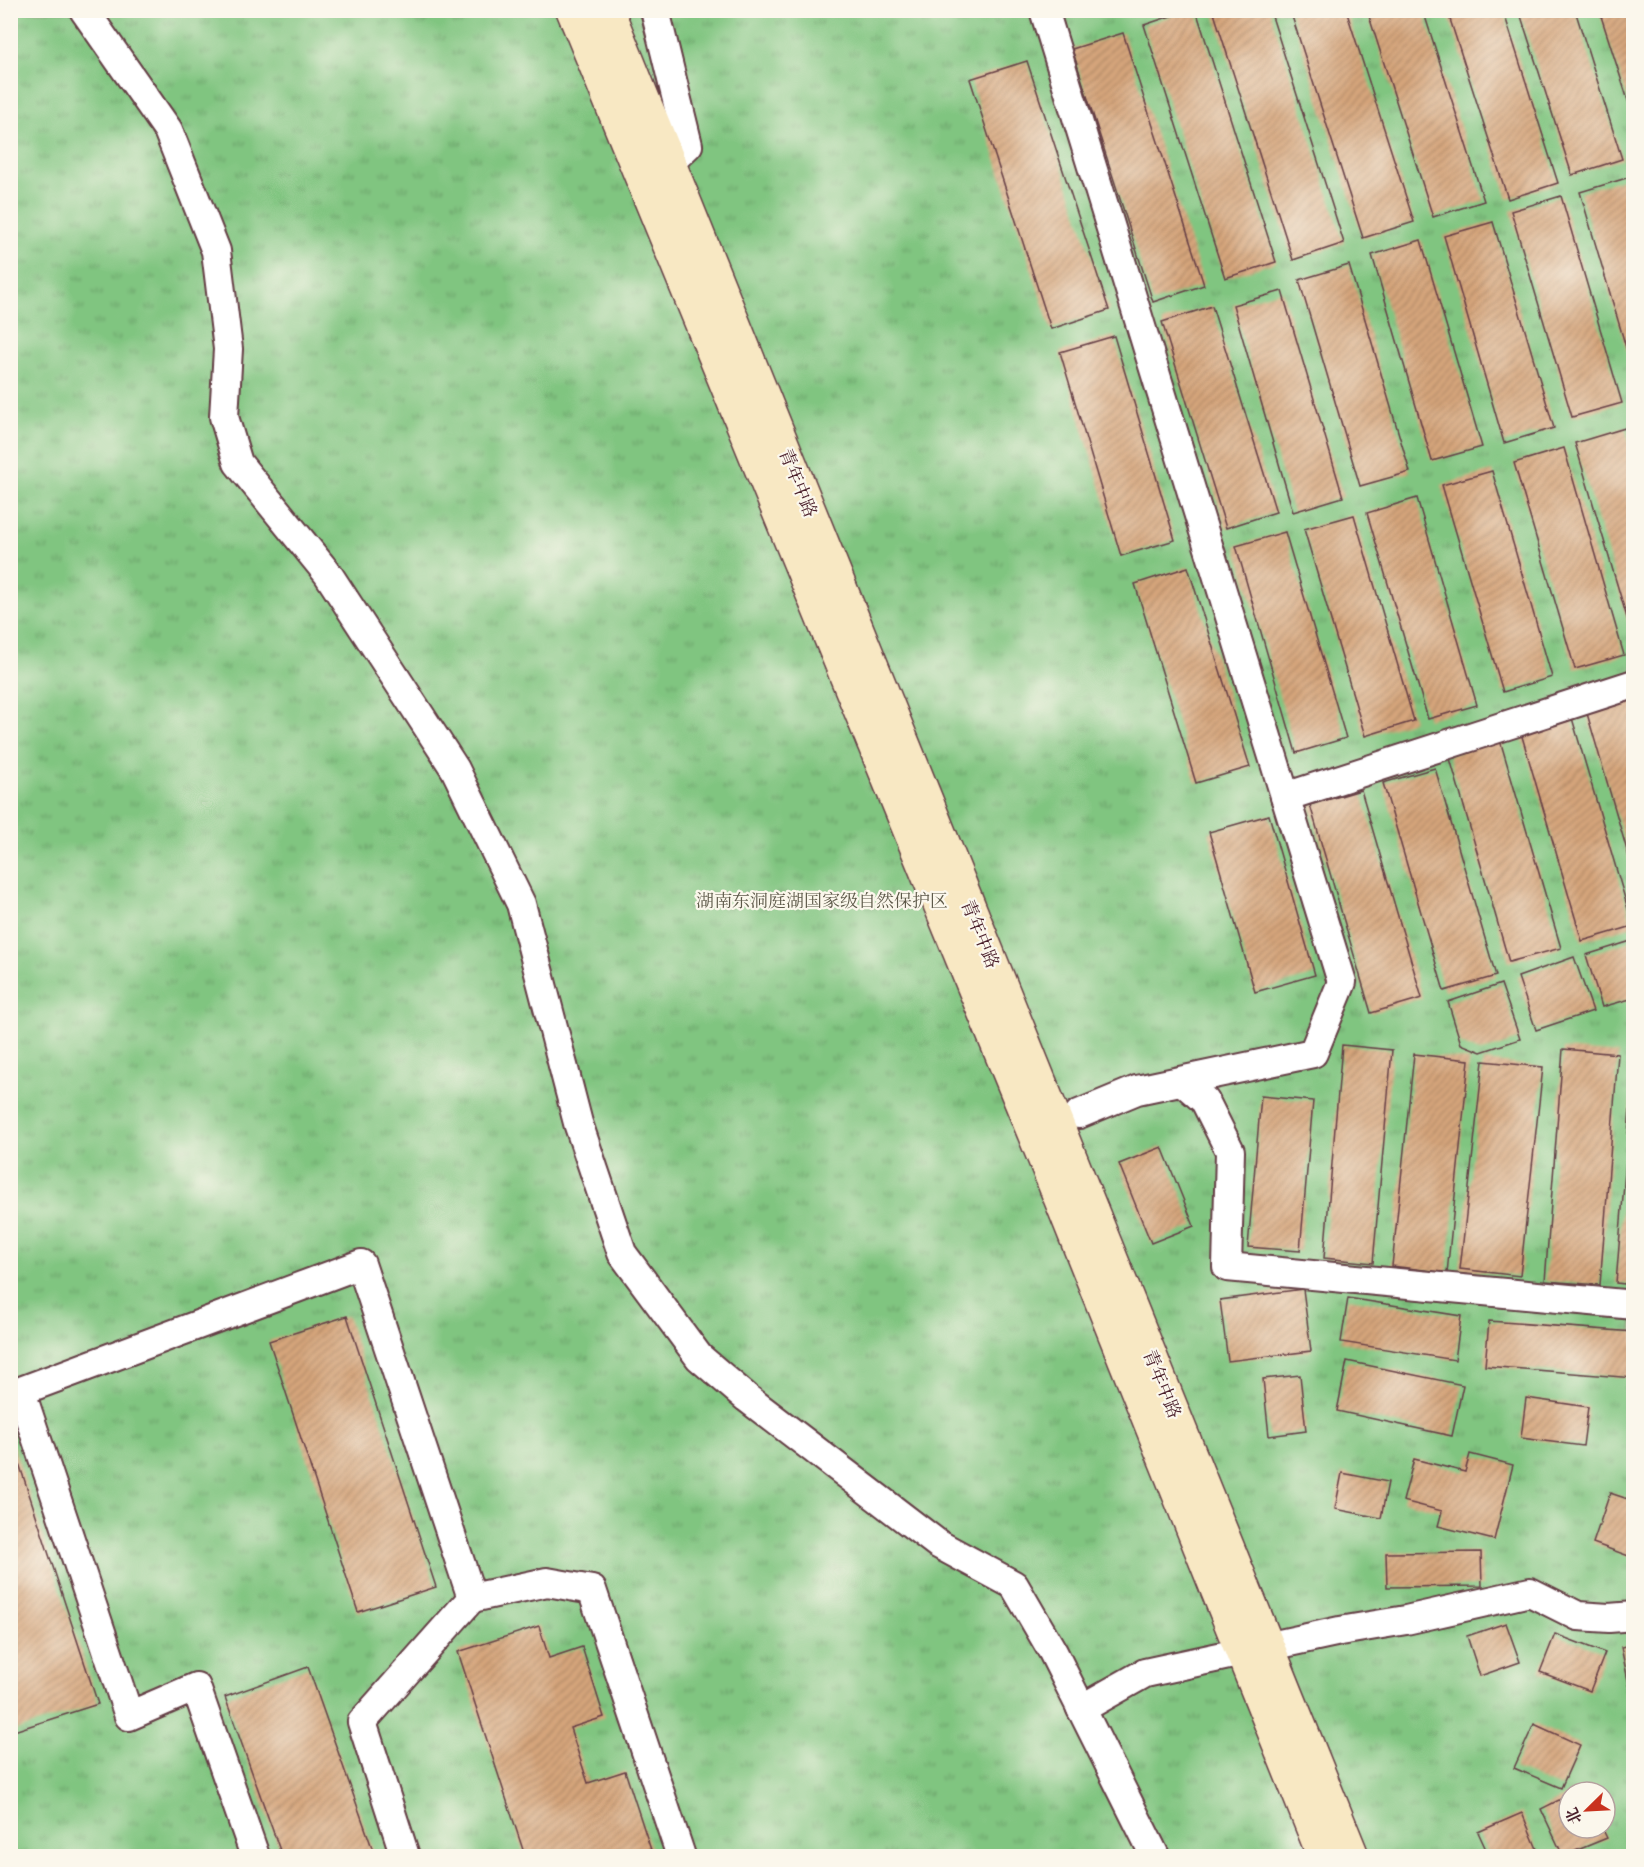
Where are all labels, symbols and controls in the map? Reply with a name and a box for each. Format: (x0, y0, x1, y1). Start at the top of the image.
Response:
street label: 青年中路 (774, 446, 822, 520)
park label: 湖南东洞庭湖国家级自然保护区 (696, 890, 948, 912)
street label: 青年中路 (956, 897, 1004, 971)
street label: 青年中路 (1138, 1347, 1186, 1421)
north arrow (1557, 1780, 1617, 1840)
text: 北 (1562, 1805, 1586, 1827)

